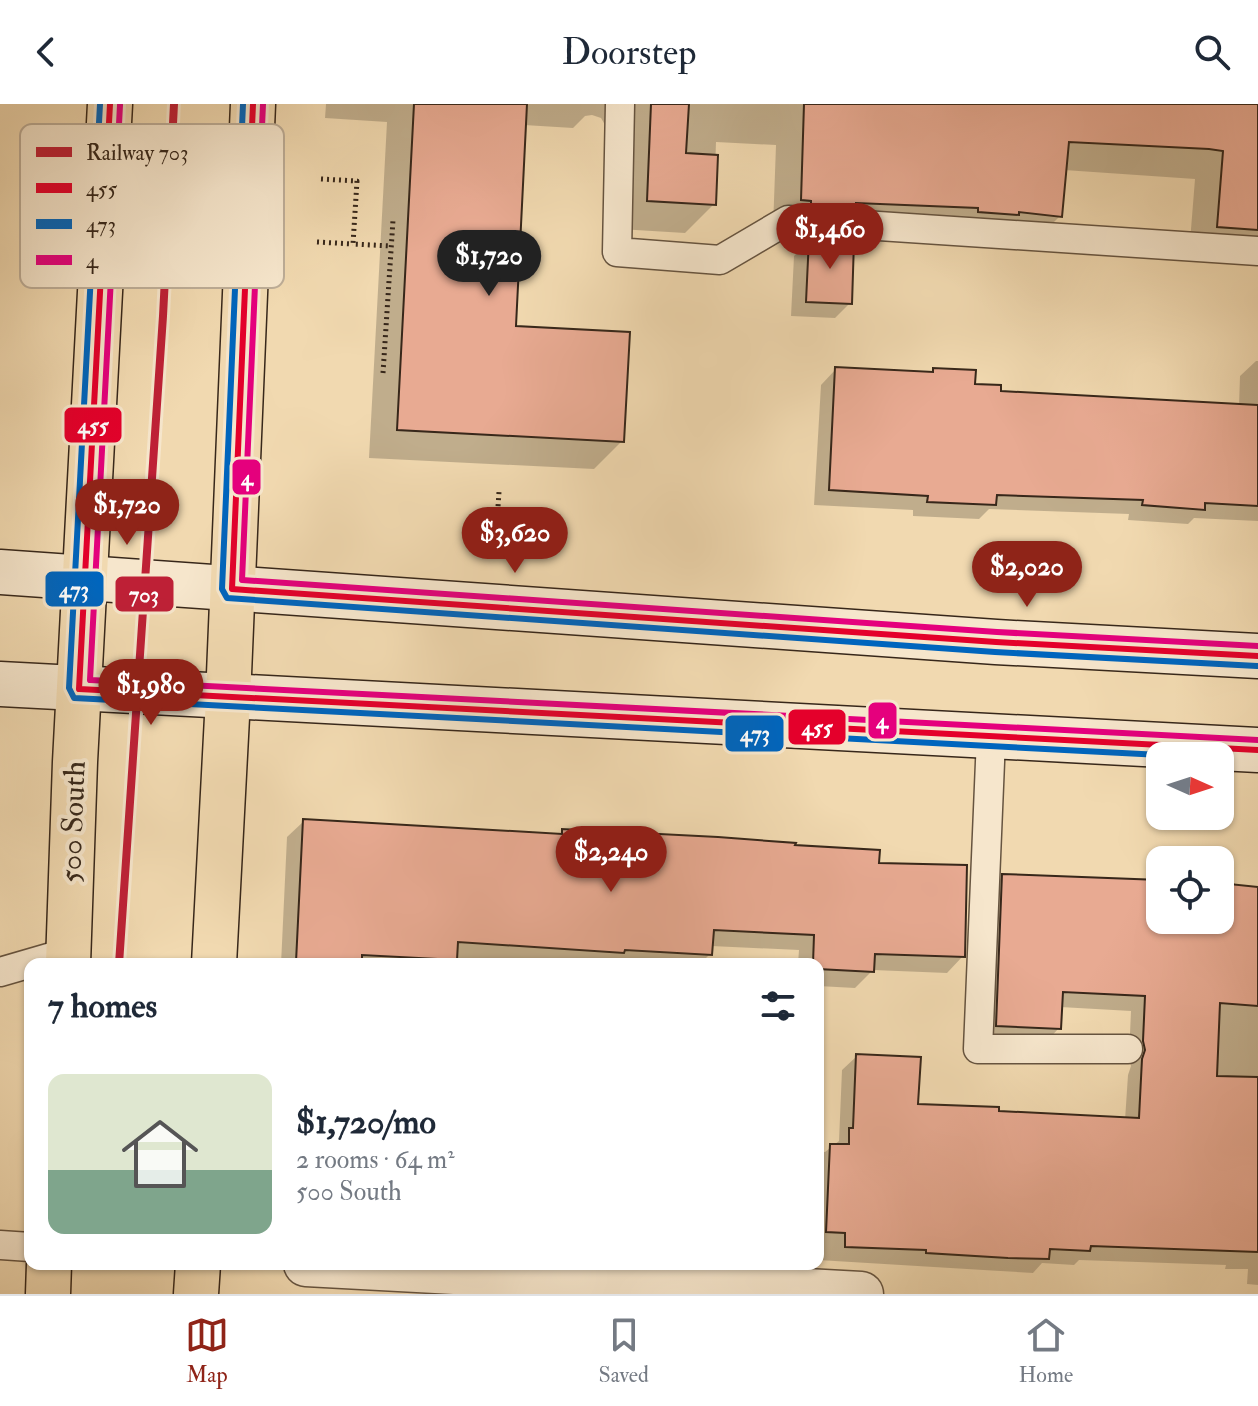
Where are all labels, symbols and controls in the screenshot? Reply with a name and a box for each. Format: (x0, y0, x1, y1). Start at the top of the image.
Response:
icon: back (24, 30, 68, 74)
text: Doorstep (562, 30, 696, 75)
icon: search (1190, 30, 1234, 74)
legend (20, 124, 284, 288)
text: Railway 703 (86, 139, 189, 167)
text: 455 (86, 175, 118, 203)
pin: $1,460 (765, 203, 895, 271)
text: 473 (86, 211, 116, 239)
text: $1,460 (794, 213, 866, 245)
pin: $1,720 (424, 230, 554, 298)
text: $1,720 (455, 240, 523, 272)
text: 4 (86, 247, 99, 275)
line badge: 455 (63, 406, 123, 444)
text: 455 (76, 412, 109, 440)
line badge: 4 (231, 458, 262, 496)
text: 4 (240, 464, 255, 492)
pin: $1,720 (62, 479, 192, 547)
text: $1,720 (93, 489, 161, 521)
pin: $3,620 (450, 507, 580, 575)
text: $3,620 (480, 517, 550, 549)
pin: $2,020 (962, 541, 1092, 609)
text: $2,020 (990, 551, 1064, 583)
line badge: 473 (44, 570, 105, 608)
line badge: 703 (114, 575, 175, 613)
text: 473 (58, 576, 89, 604)
text: 703 (129, 581, 159, 609)
pin: $1,980 (86, 659, 216, 727)
text: $1,980 (116, 669, 186, 701)
line badge: 4 (867, 701, 898, 740)
text: 4 (875, 707, 890, 735)
line badge: 455 (787, 708, 847, 746)
line badge: 473 (724, 714, 785, 753)
text: 455 (800, 714, 833, 742)
text: 473 (739, 720, 770, 748)
north arrow (1146, 742, 1234, 830)
map controls (1146, 742, 1234, 934)
street label: 500 South (52, 760, 94, 884)
pin: $2,240 (546, 826, 676, 894)
text: $2,240 (574, 836, 648, 868)
button: locate (1146, 846, 1234, 934)
icon: filters (756, 984, 800, 1028)
text: 7 homes (48, 985, 157, 1028)
text: $1,720/mo (296, 1101, 436, 1144)
icon: home (112, 1106, 208, 1202)
text: 2 rooms · 64 m² (296, 1144, 455, 1176)
text: 500 South (296, 1176, 402, 1208)
tab: Map (185, 1313, 229, 1389)
tab: Saved (599, 1313, 649, 1389)
tab: Home (1019, 1313, 1073, 1389)

